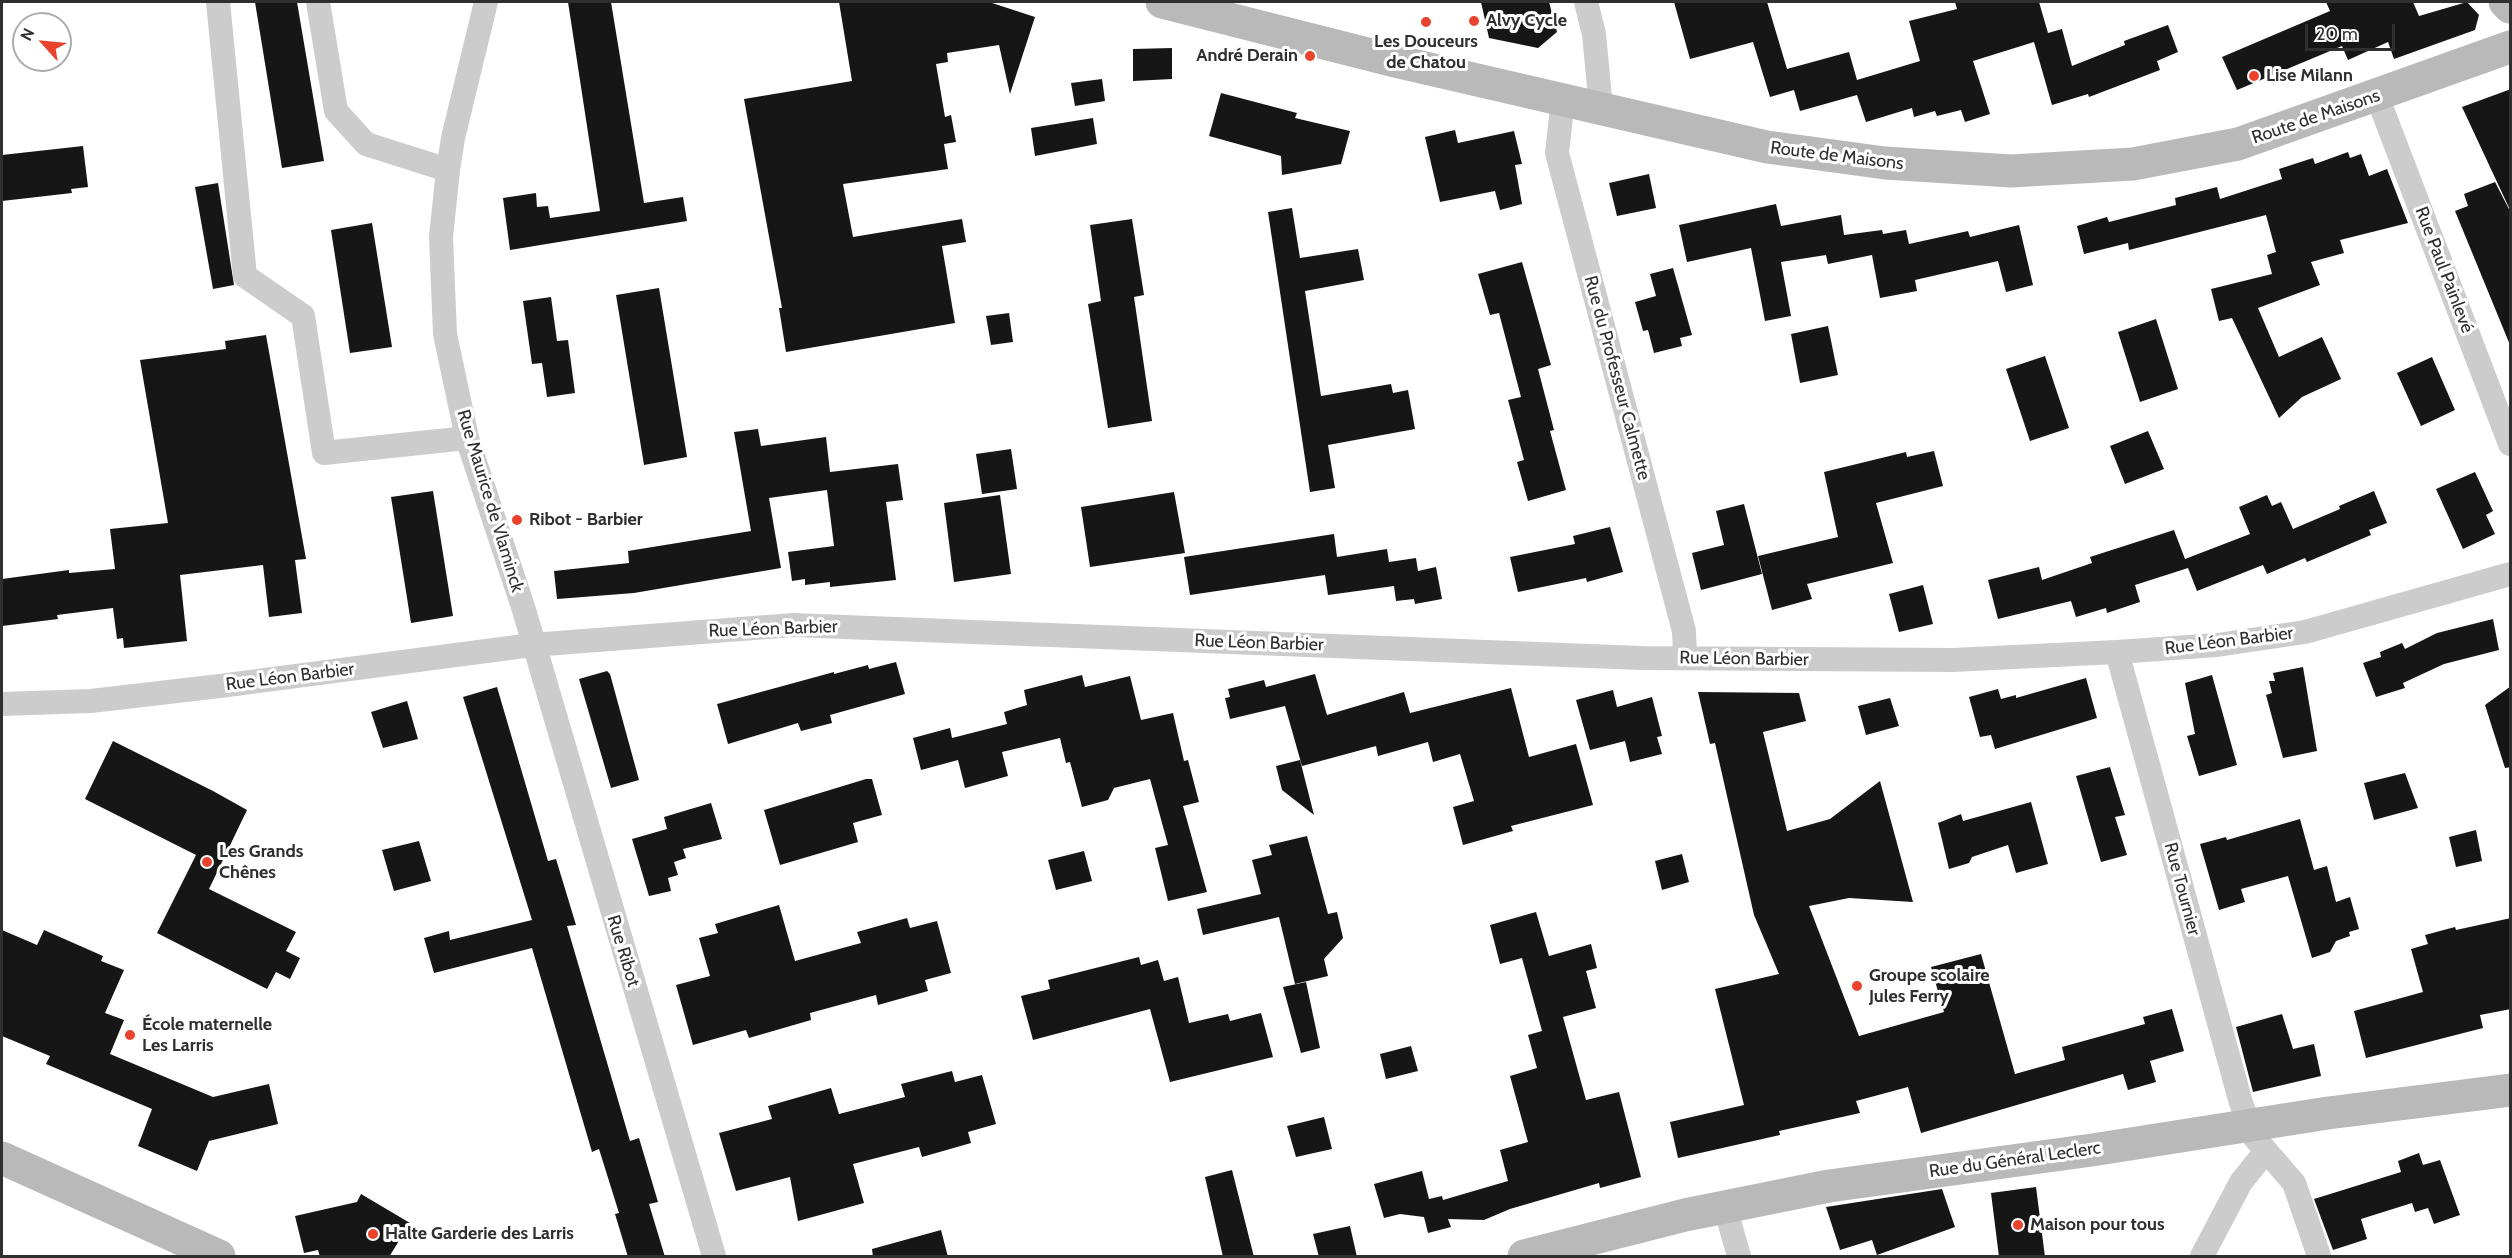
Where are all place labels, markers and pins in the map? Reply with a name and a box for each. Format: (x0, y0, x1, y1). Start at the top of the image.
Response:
place label: Alvy Cycle (1486, 10, 1567, 32)
marker: Alvy Cycle (1467, 14, 1481, 28)
marker: Les Douceurs de Chatou (1419, 15, 1433, 29)
place label: Les Douceurs de Chatou (1374, 31, 1478, 74)
place label: André Derain (1196, 45, 1298, 67)
marker: André Derain (1303, 49, 1317, 63)
place label: Lise Milann (2266, 65, 2353, 87)
marker: Lise Milann (2247, 69, 2261, 83)
place label: Ribot - Barbier (529, 509, 643, 531)
marker: Ribot - Barbier (510, 513, 524, 527)
place label: Les Grands Chênes (219, 841, 303, 884)
marker: Les Grands Chênes (200, 855, 214, 869)
place label: Groupe scolaire Jules Ferry (1869, 965, 1989, 1008)
marker: Groupe scolaire Jules Ferry (1850, 979, 1864, 993)
place label: École maternelle Les Larris (142, 1014, 272, 1056)
marker: École maternelle Les Larris (123, 1028, 137, 1042)
place label: Maison pour tous (2030, 1214, 2165, 1236)
marker: Maison pour tous (2011, 1218, 2025, 1232)
place label: Halte Garderie des Larris (385, 1223, 574, 1245)
marker: Halte Garderie des Larris (366, 1227, 380, 1241)

